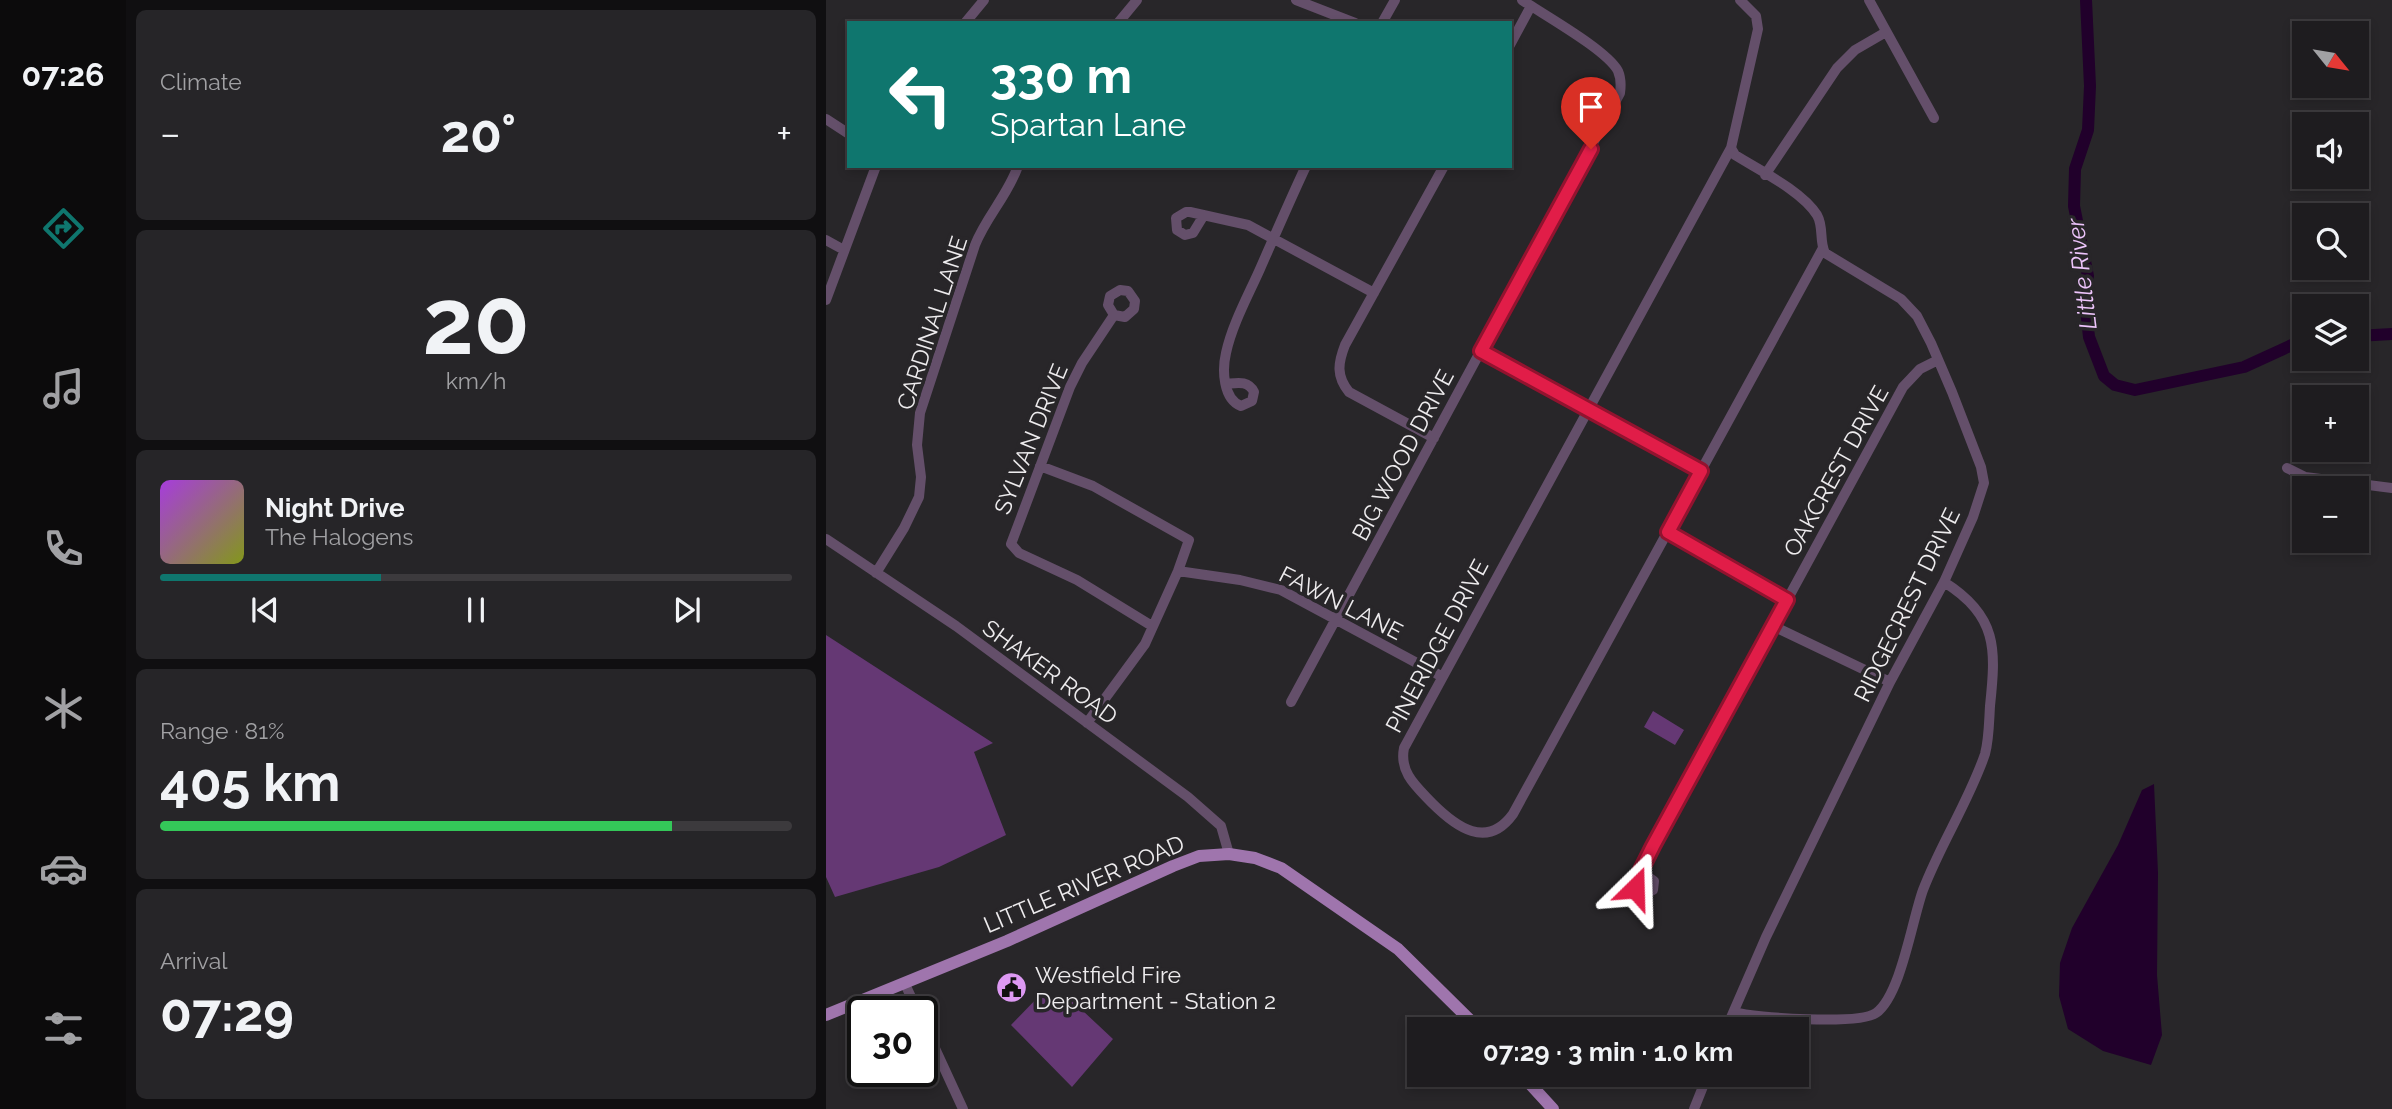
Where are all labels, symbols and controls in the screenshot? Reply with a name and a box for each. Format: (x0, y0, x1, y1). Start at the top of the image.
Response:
north arrow (2292, 21, 2370, 98)
map controls (2292, 21, 2369, 553)
text: 330 m (990, 47, 1132, 104)
icon: left (875, 49, 966, 140)
text: 07:26 (22, 56, 104, 93)
text: Climate (160, 68, 242, 95)
pin (1561, 77, 1621, 149)
icon: arrive (1572, 88, 1610, 126)
text: 20° (441, 103, 516, 164)
text: Spartan Lane (990, 106, 1186, 143)
text: − (160, 111, 180, 156)
text: + (776, 111, 792, 156)
button: sound (2292, 112, 2369, 189)
button: search (2292, 203, 2369, 280)
icon: directions (39, 204, 88, 253)
water label: Little River (2060, 216, 2103, 331)
street label: CARDINAL LANE (891, 233, 972, 413)
text: 20 (422, 268, 530, 375)
button: layers (2292, 294, 2369, 371)
street label: SYLVAN DRIVE (988, 360, 1073, 518)
icon: music (39, 364, 88, 413)
street label: BIG WOOD DRIVE (1346, 365, 1459, 545)
text: km/h (446, 367, 506, 394)
street label: OAKCREST DRIVE (1778, 381, 1894, 561)
button: + (2292, 385, 2369, 462)
button: − (2292, 476, 2369, 553)
text: Night Drive (265, 493, 404, 523)
street label: RIDGECREST DRIVE (1848, 504, 1965, 706)
text: The Halogens (265, 523, 413, 550)
icon: phone (39, 524, 88, 573)
street label: PINERIDGE DRIVE (1380, 555, 1494, 737)
street label: FAWN LANE (1275, 560, 1407, 645)
icon: previous (246, 591, 284, 629)
icon: pause (457, 591, 495, 629)
icon: next (668, 591, 706, 629)
street label: SHAKER ROAD (978, 614, 1123, 729)
icon: climate (39, 684, 88, 733)
text: Range · 81% (160, 717, 284, 744)
text: 405 km (160, 752, 340, 813)
street label: LITTLE RIVER ROAD (979, 829, 1188, 938)
icon: car (39, 844, 88, 893)
position arrow (1598, 851, 1672, 925)
text: Arrival (160, 947, 227, 974)
place label: Westfield Fire Department - Station 2 (1035, 961, 1276, 1014)
public building icon: Westfield Fire Department - Station 2 (995, 971, 1029, 1005)
text: 07:29 (160, 982, 294, 1043)
speed limit sign: 30 (847, 996, 938, 1087)
icon: filters (39, 1004, 88, 1053)
text: 07:29 · 3 min · 1.0 km (1483, 1037, 1733, 1067)

